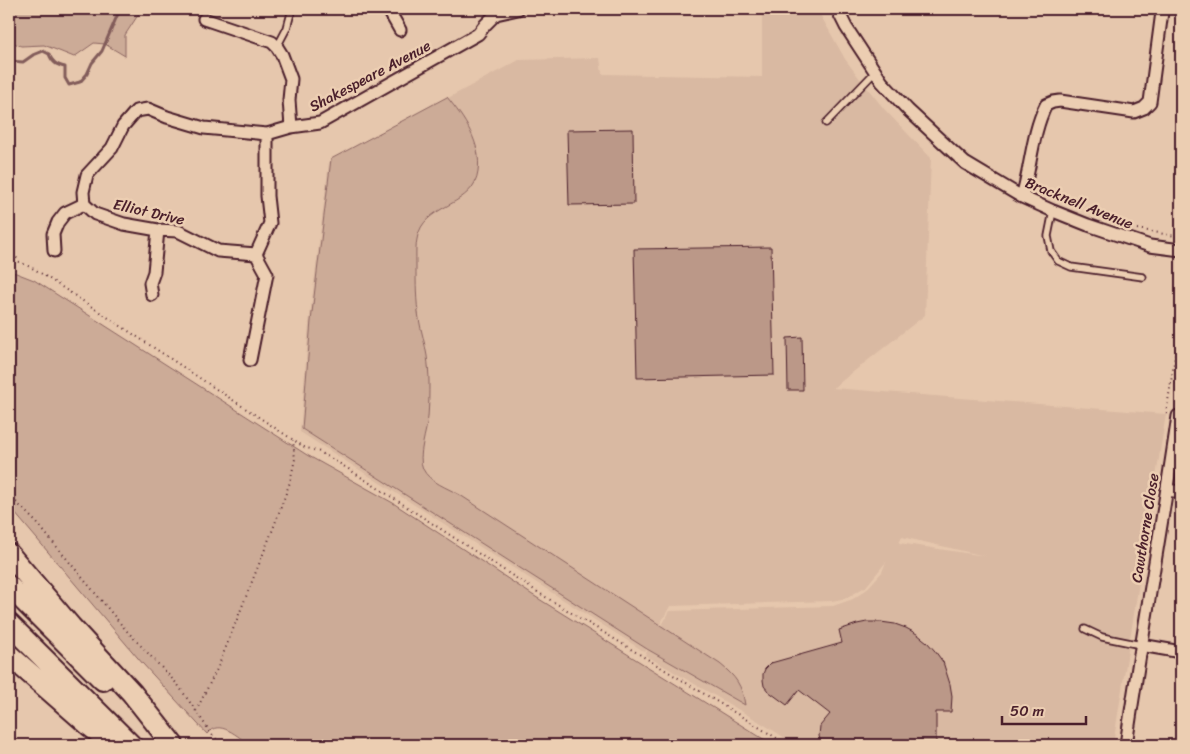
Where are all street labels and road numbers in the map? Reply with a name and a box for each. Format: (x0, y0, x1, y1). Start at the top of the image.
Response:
street label: Shakespeare Avenue (304, 33, 436, 119)
street label: Bracknell Avenue (1021, 169, 1137, 237)
street label: Elliot Drive (111, 191, 188, 233)
street label: Cawthorne Close (1124, 471, 1167, 585)

